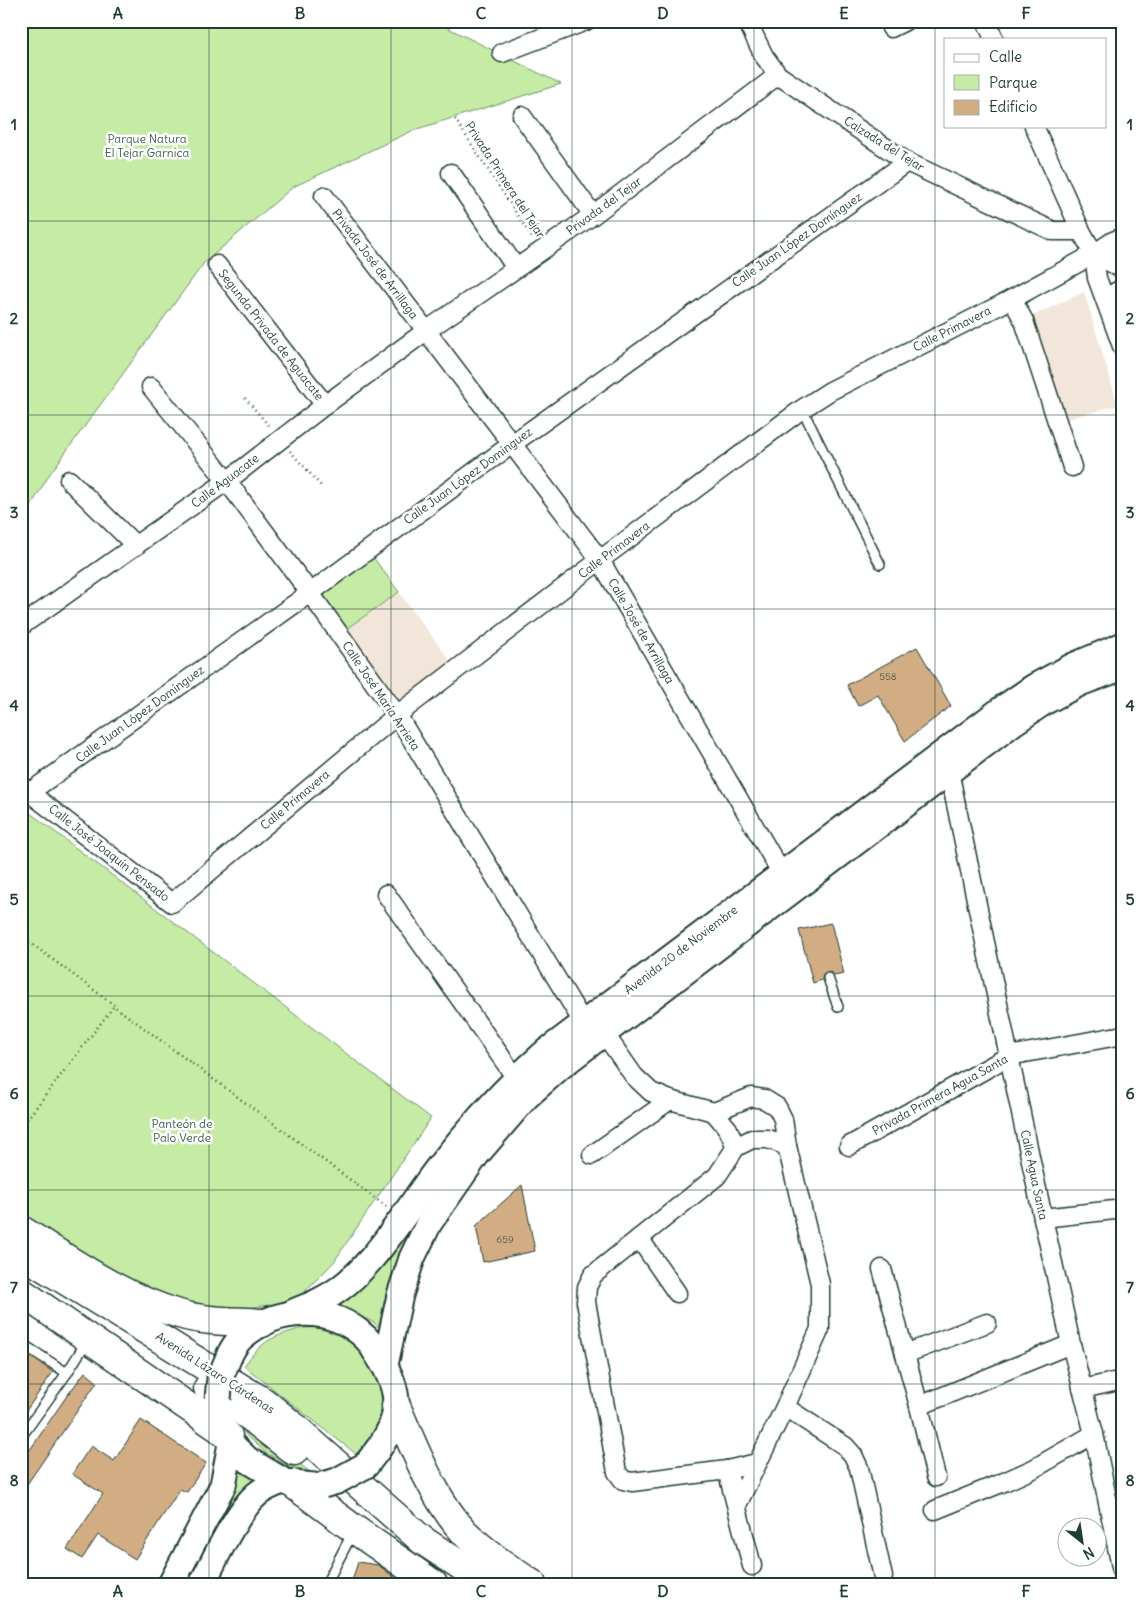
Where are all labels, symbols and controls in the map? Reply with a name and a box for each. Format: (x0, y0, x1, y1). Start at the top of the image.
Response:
text: A (113, 3, 123, 23)
text: B (295, 3, 306, 23)
text: C (476, 3, 487, 23)
text: D (657, 3, 669, 23)
text: E (839, 3, 849, 23)
text: F (1021, 3, 1031, 23)
legend (944, 38, 1106, 128)
text: Calle (989, 47, 1022, 66)
text: Parque (989, 73, 1037, 92)
text: Edificio (989, 97, 1037, 116)
street label: Calzada del Tejar (841, 113, 927, 174)
text: 1 (11, 114, 17, 134)
text: 1 (1127, 114, 1133, 134)
street label: Privada Primera del Tejar (462, 119, 549, 241)
park label: Parque Natura El Tejar Garnica (105, 131, 189, 160)
street label: Privada del Tejar (563, 173, 644, 238)
street label: Calle Juan López Domínguez (729, 189, 865, 290)
street label: Privada José de Arrillaga (329, 206, 422, 322)
street label: Segunda Privada de Aguacate (215, 266, 327, 403)
street label: Calle Primavera (910, 302, 993, 355)
text: 2 (10, 308, 19, 328)
text: 2 (1126, 308, 1135, 328)
street label: Calle Juan López Domínguez (400, 424, 535, 527)
street label: Calle Aguacate (188, 450, 261, 511)
text: 3 (9, 502, 19, 522)
text: 3 (1125, 502, 1135, 522)
street label: Calle Primavera (575, 518, 652, 581)
street label: Calle José de Arrillaga (605, 575, 678, 686)
street label: Calle José María Arrieta (339, 638, 424, 753)
street label: Calle Juan López Domínguez (72, 662, 207, 765)
house number: 558 (879, 670, 897, 683)
text: 4 (9, 695, 19, 715)
text: 4 (1125, 695, 1135, 715)
street label: Calle Primavera (257, 766, 332, 833)
street label: Calle José Joaquín Pensado (46, 801, 173, 905)
text: 5 (9, 889, 19, 909)
text: 5 (1125, 889, 1135, 909)
street label: Avenida 20 de Noviembre (621, 902, 740, 997)
street label: Privada Primera Agua Santa (869, 1051, 1010, 1138)
text: 6 (9, 1083, 19, 1103)
text: 6 (1125, 1083, 1135, 1103)
park label: Panteón de Palo Verde (151, 1116, 213, 1145)
street label: Calle Agua Santa (1018, 1128, 1051, 1221)
house number: 659 (496, 1233, 514, 1246)
text: 7 (10, 1277, 18, 1297)
text: 7 (1126, 1277, 1134, 1297)
street label: Avenida Lázaro Cárdenas (153, 1329, 278, 1417)
text: 8 (9, 1470, 19, 1490)
text: 8 (1125, 1470, 1135, 1490)
north arrow (1056, 1518, 1106, 1568)
text: N (1080, 1543, 1097, 1563)
text: A (113, 1581, 123, 1601)
text: B (295, 1581, 306, 1601)
text: C (476, 1581, 487, 1601)
text: D (657, 1581, 669, 1601)
text: E (839, 1581, 849, 1601)
text: F (1021, 1581, 1031, 1601)

